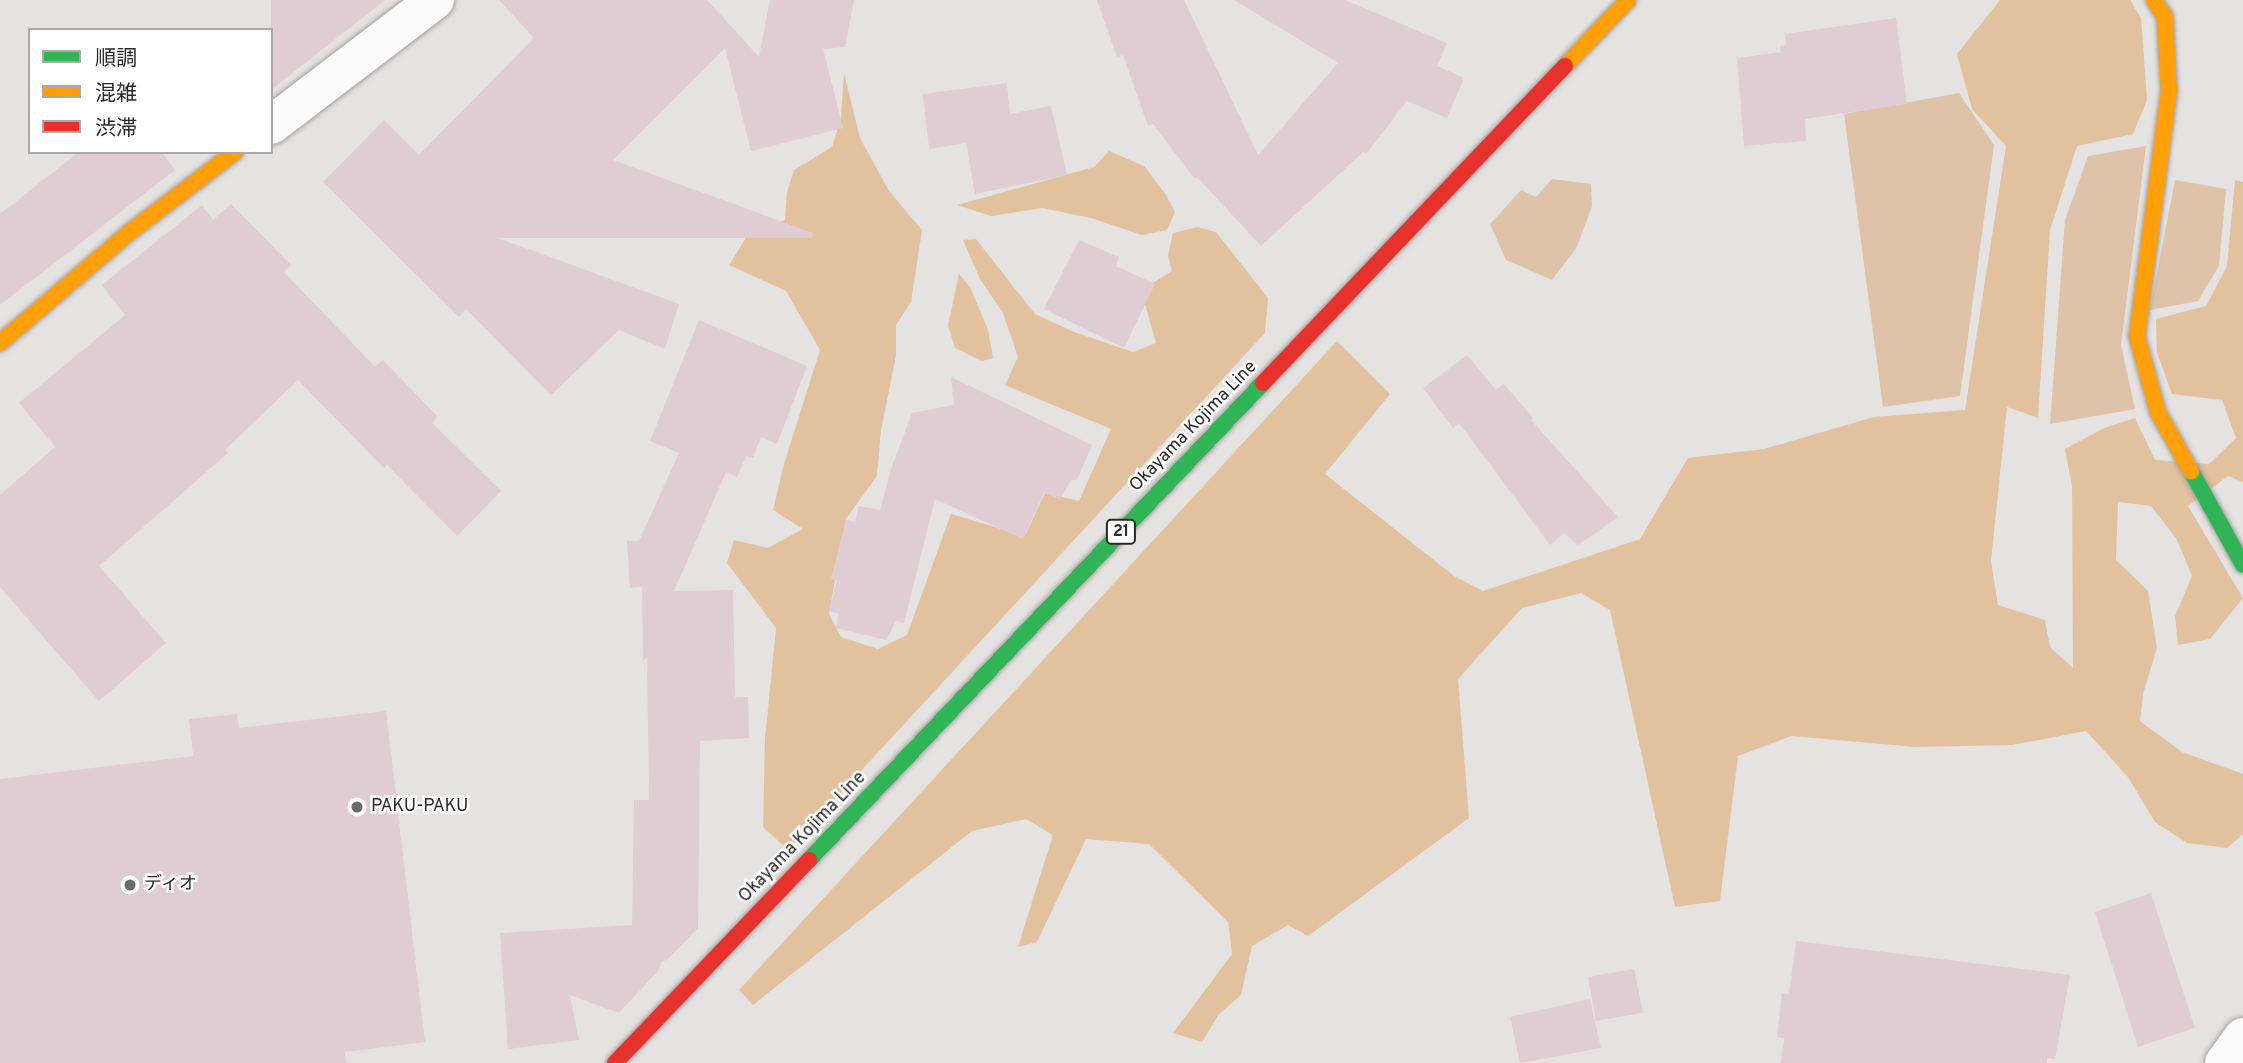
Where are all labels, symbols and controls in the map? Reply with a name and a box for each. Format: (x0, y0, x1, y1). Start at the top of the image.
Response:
legend (28, 28, 273, 154)
text: 順調 (95, 46, 137, 73)
text: 混雑 (95, 81, 137, 108)
text: 渋滞 (95, 116, 137, 143)
street label: Okayama Kojima Line (1126, 357, 1262, 497)
road number: 21 (1105, 520, 1137, 544)
street label: Okayama Kojima Line (735, 768, 871, 908)
place label: PAKU-PAKU (371, 796, 468, 818)
marker: PAKU-PAKU (349, 799, 365, 815)
place label: ディオ (144, 874, 198, 896)
marker: ディオ (122, 877, 138, 893)

